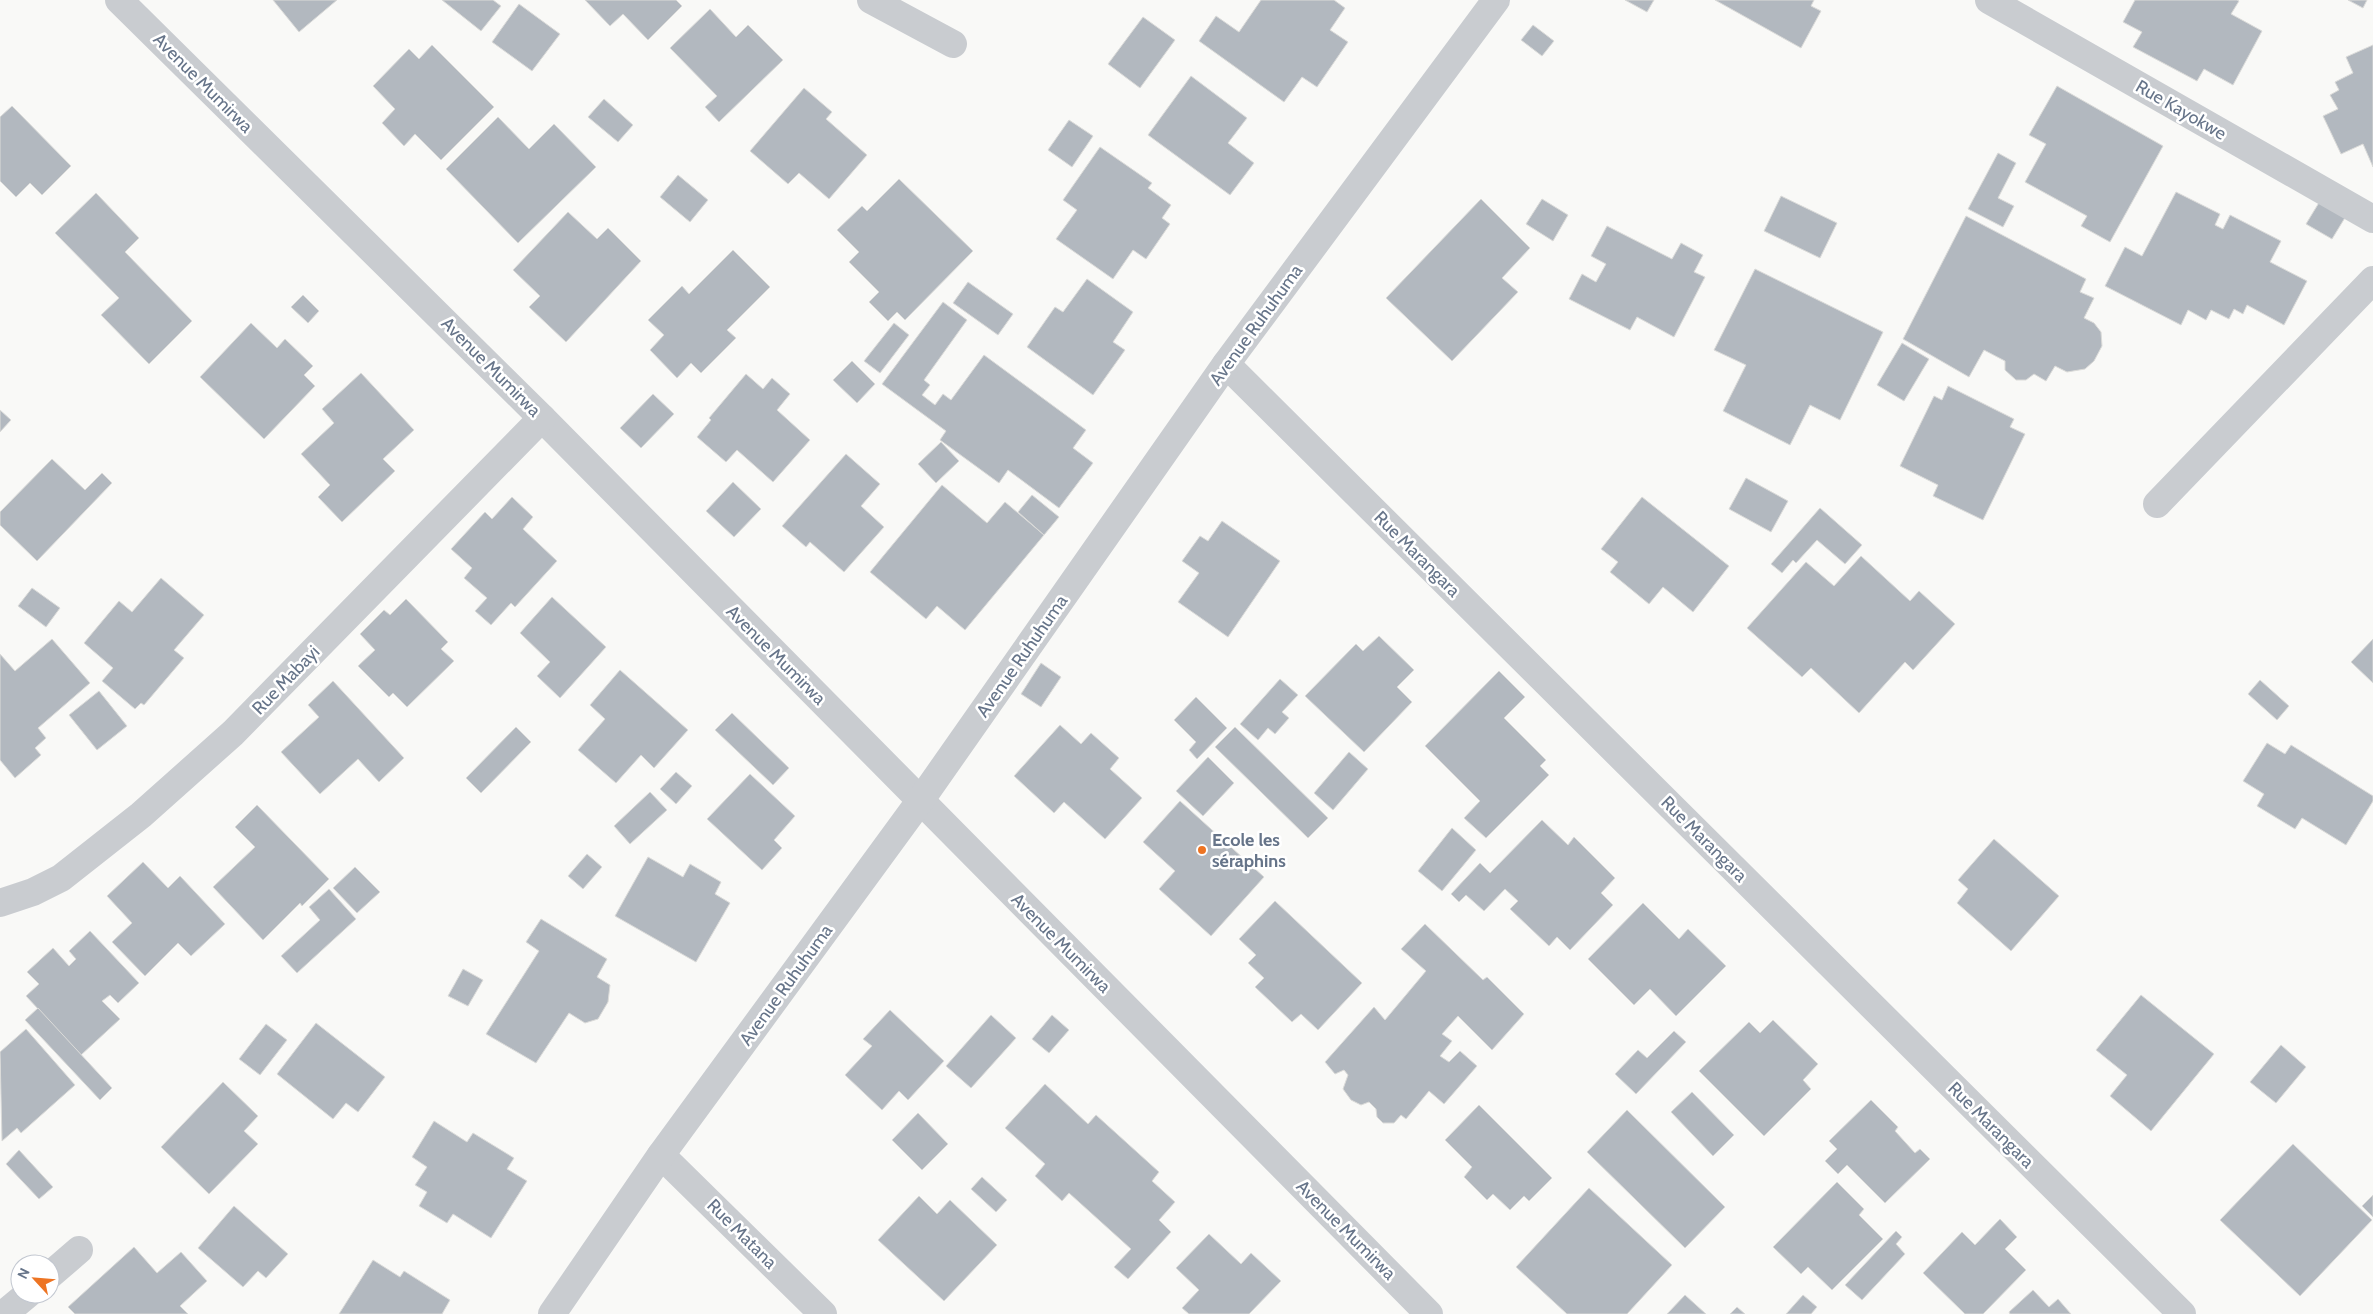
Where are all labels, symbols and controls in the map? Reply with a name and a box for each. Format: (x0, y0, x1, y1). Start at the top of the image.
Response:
street label: Avenue Mumirwa (149, 29, 258, 138)
street label: Rue Kayokwe (2132, 75, 2230, 145)
street label: Avenue Ruhuhuma (1205, 260, 1307, 390)
street label: Avenue Mumirwa (437, 313, 546, 422)
street label: Rue Marangara (1369, 506, 1465, 602)
street label: Avenue Ruhuhuma (972, 590, 1073, 721)
street label: Avenue Mumirwa (722, 601, 831, 710)
street label: Rue Mabayi (248, 641, 324, 719)
street label: Rue Marangara (1656, 791, 1752, 887)
place label: Ecole les séraphins (1212, 829, 1286, 872)
marker: Ecole les séraphins (1196, 844, 1208, 856)
street label: Avenue Mumirwa (1007, 889, 1116, 998)
street label: Avenue Ruhuhuma (735, 920, 837, 1050)
street label: Rue Marangara (1943, 1077, 2039, 1173)
street label: Avenue Mumirwa (1292, 1176, 1401, 1285)
street label: Rue Matana (703, 1195, 782, 1274)
north arrow (10, 1254, 60, 1304)
text: N (13, 1265, 34, 1282)

